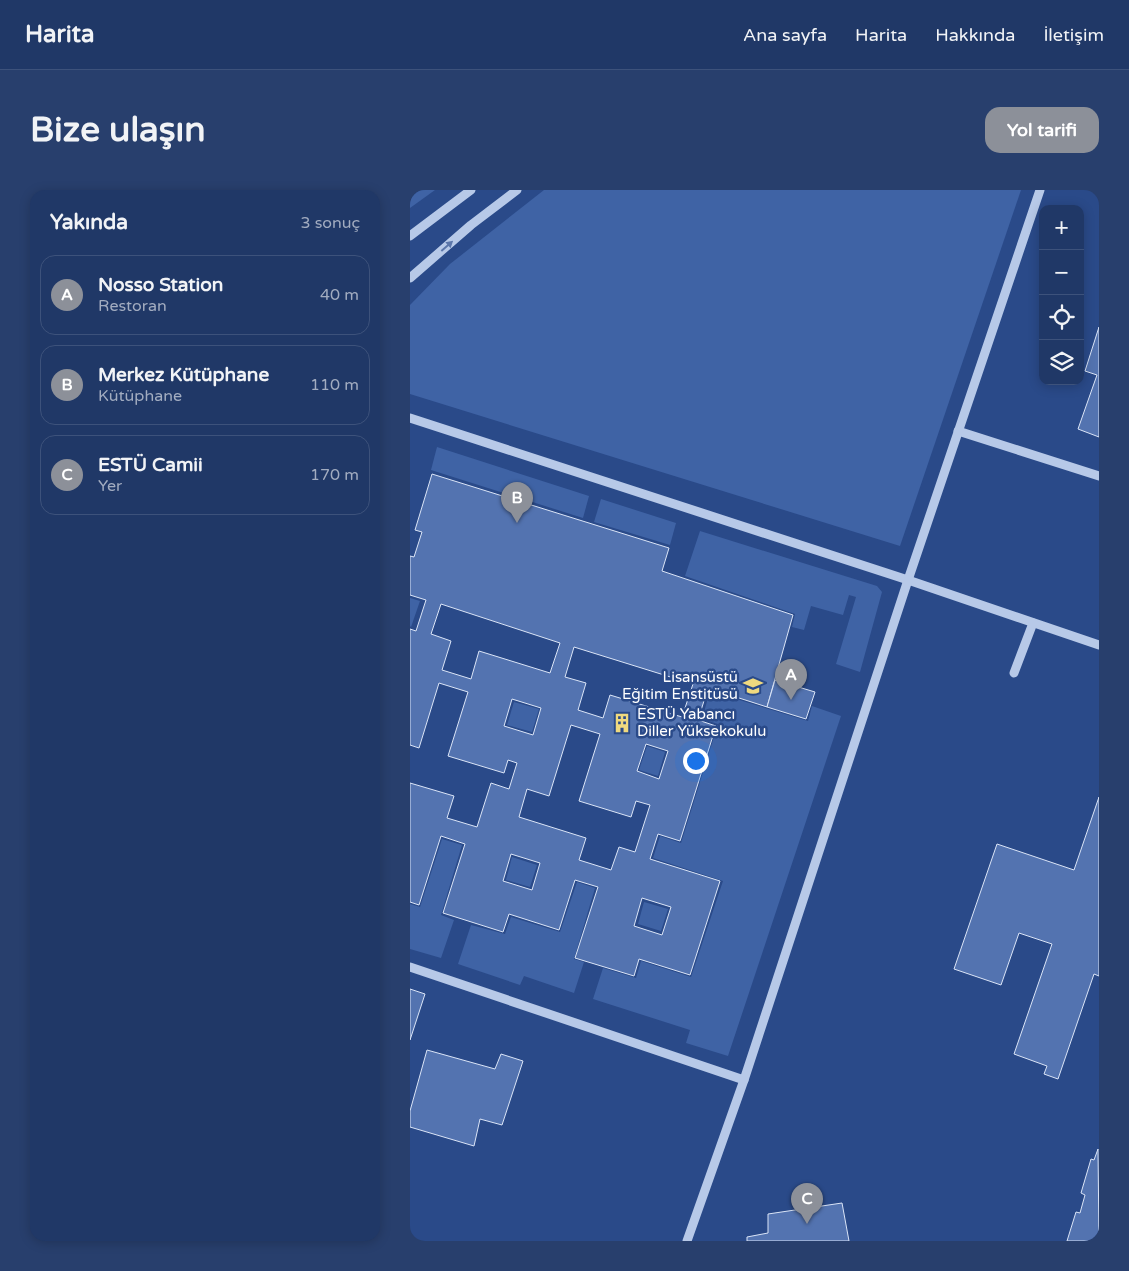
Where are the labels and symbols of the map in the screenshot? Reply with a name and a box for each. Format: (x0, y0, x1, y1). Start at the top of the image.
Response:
one-way arrow (440, 241, 453, 252)
pin: B (501, 482, 533, 523)
pin: A (775, 659, 807, 700)
place label: Lisansüstü Eğitim Enstitüsü (622, 668, 738, 703)
school or university icon: Lisansüstü Eğitim Enstitüsü (742, 675, 764, 697)
place label: ESTÜ Yabancı Diller Yüksekokulu (637, 705, 766, 740)
building icon: ESTÜ Yabancı Diller Yüksekokulu (611, 712, 633, 734)
your location (683, 748, 709, 774)
pin: C (791, 1183, 823, 1224)

